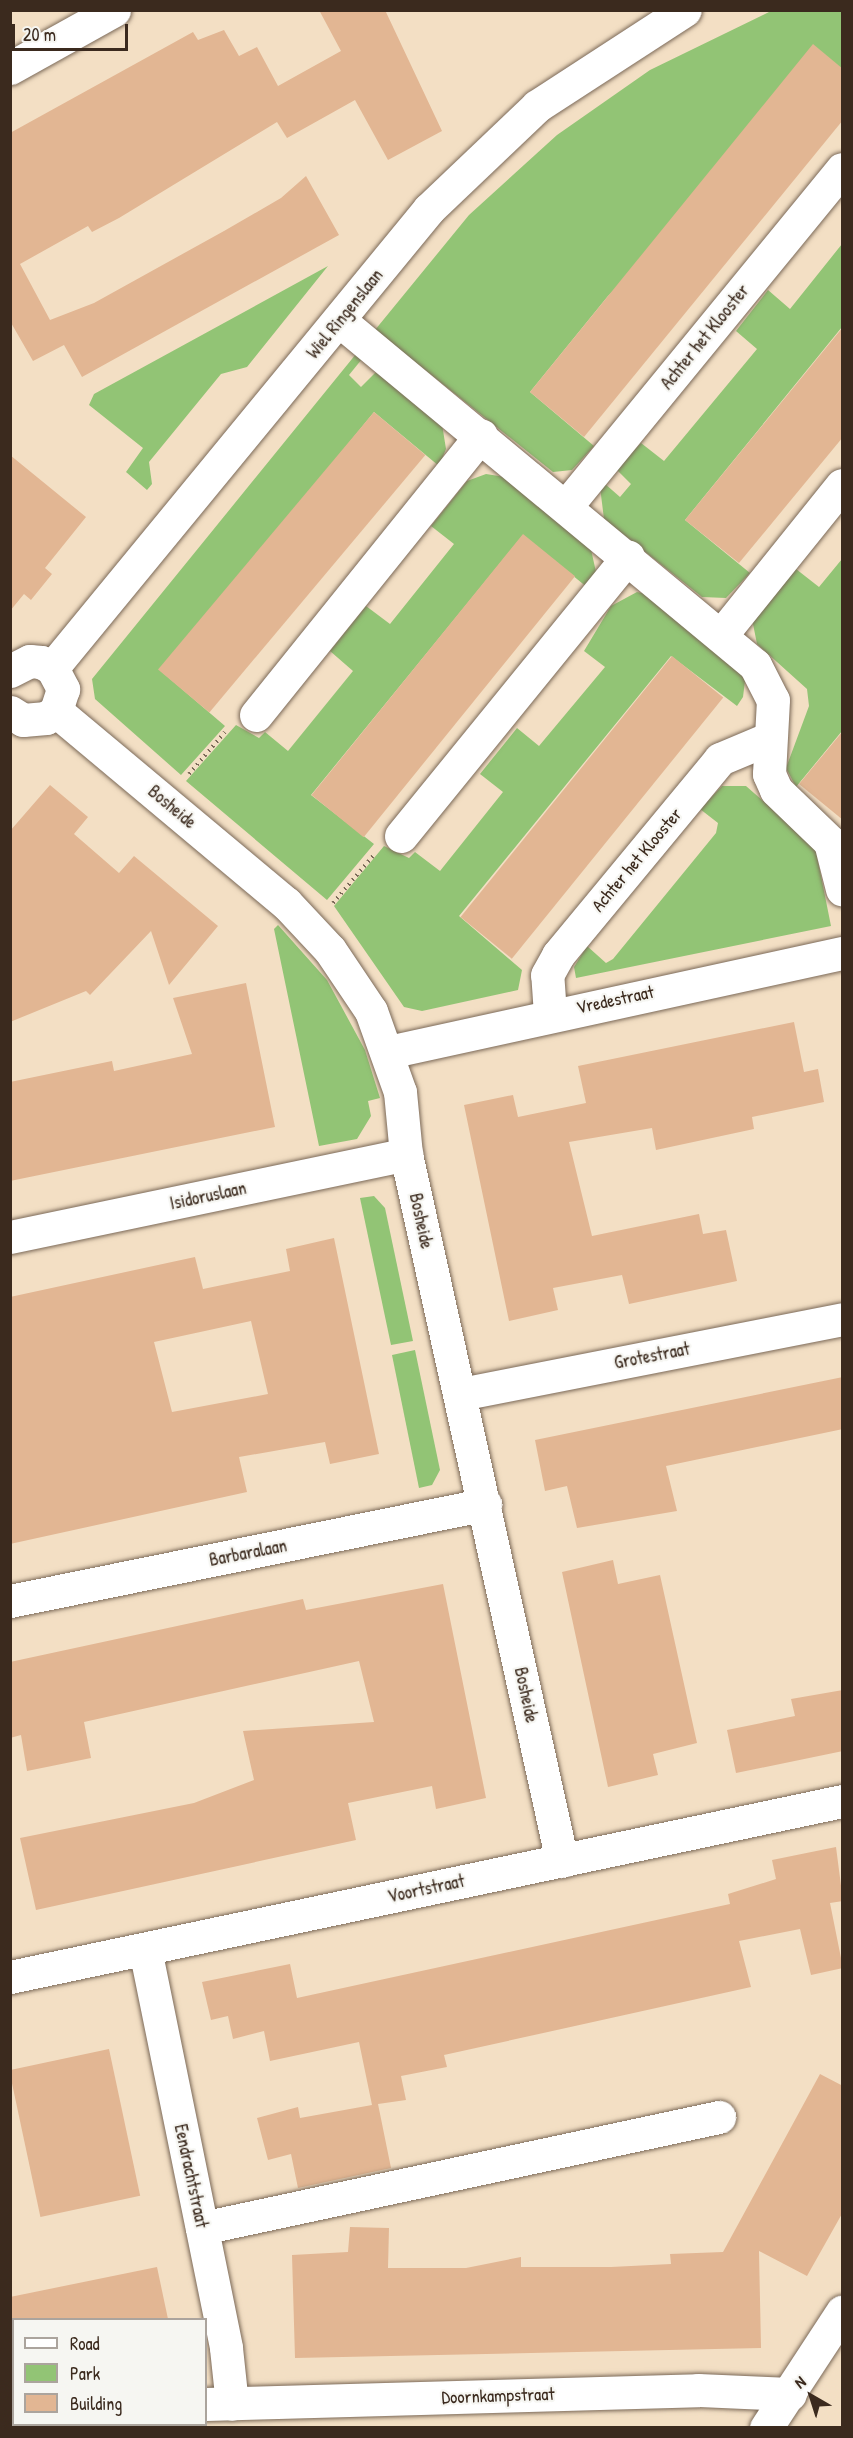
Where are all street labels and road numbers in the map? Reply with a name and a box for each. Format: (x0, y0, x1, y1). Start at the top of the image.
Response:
street label: Wiel Ringenslaan (302, 265, 388, 363)
street label: Achter het Klooster (656, 280, 754, 394)
street label: Bosheide (144, 781, 200, 833)
street label: Achter het Klooster (587, 804, 687, 916)
street label: Vredestraat (574, 981, 656, 1019)
street label: Isidoruslaan (168, 1177, 248, 1215)
street label: Bosheide (405, 1191, 437, 1251)
street label: Grotestraat (612, 1338, 692, 1374)
street label: Barbaralaan (207, 1535, 289, 1571)
street label: Bosheide (510, 1665, 542, 1725)
street label: Voortstraat (386, 1870, 466, 1908)
street label: Eendrachtstraat (169, 2122, 213, 2230)
street label: Doornkampstraat (441, 2383, 555, 2409)

